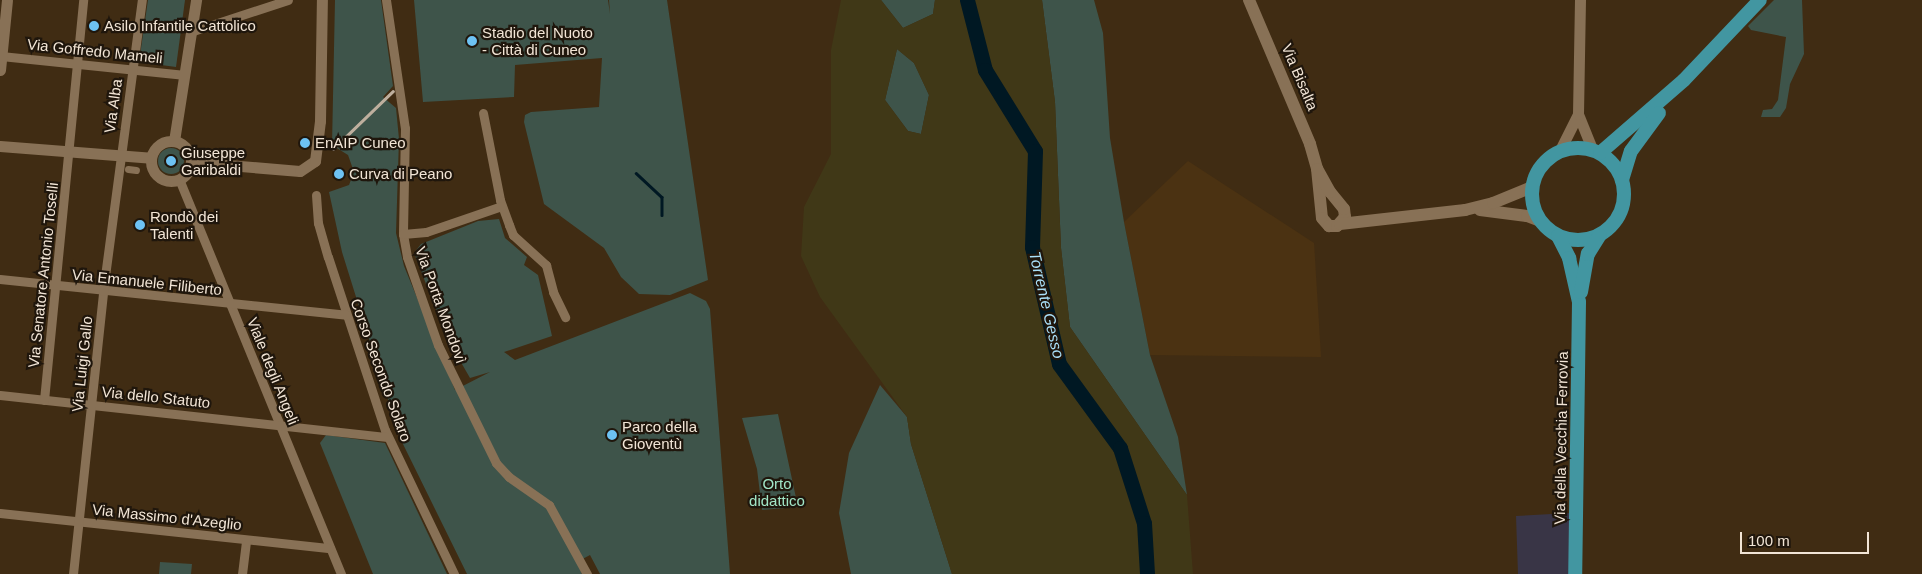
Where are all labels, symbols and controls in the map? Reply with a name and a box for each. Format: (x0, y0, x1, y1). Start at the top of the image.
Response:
place label: Asilo Infantile Cattolico (104, 17, 256, 35)
marker: Asilo Infantile Cattolico (88, 20, 100, 32)
place label: Stadio del Nuoto - Città di Cuneo (482, 23, 593, 58)
street label: Via Goffredo Mameli (26, 35, 164, 67)
marker: Stadio del Nuoto - Città di Cuneo (466, 35, 478, 47)
street label: Via Bisalta (1278, 41, 1322, 113)
street label: Via Alba (100, 77, 126, 135)
place label: EnAIP Cuneo (315, 134, 406, 152)
marker: EnAIP Cuneo (299, 137, 311, 149)
place label: Giuseppe Garibaldi (181, 143, 245, 178)
marker: Giuseppe Garibaldi (165, 155, 177, 167)
place label: Curva di Peano (349, 165, 452, 183)
marker: Curva di Peano (333, 168, 345, 180)
street label: Via Senatore Antonio Toselli (24, 181, 62, 369)
place label: Rondò dei Talenti (150, 207, 218, 242)
marker: Rondò dei Talenti (134, 219, 146, 231)
street label: Via Porta Mondovì (411, 244, 471, 366)
water label: Torrente Gesso (1024, 249, 1068, 361)
street label: Via Emanuele Filiberto (71, 265, 223, 299)
street label: Corso Secondo Solaro (347, 296, 415, 444)
street label: Viale degli Angeli (243, 314, 303, 428)
street label: Via Luigi Gallo (68, 315, 96, 413)
street label: Via della Vecchia Ferrovia (1550, 351, 1572, 525)
street label: Via dello Statuto (101, 382, 211, 412)
place label: Parco della Gioventù (622, 417, 697, 452)
marker: Parco della Gioventù (606, 429, 618, 441)
park label: Orto didattico (749, 474, 805, 509)
street label: Via Massimo d'Azeglio (91, 500, 243, 534)
scale bar (1742, 522, 1871, 554)
text: 100 m (1748, 532, 1790, 549)

